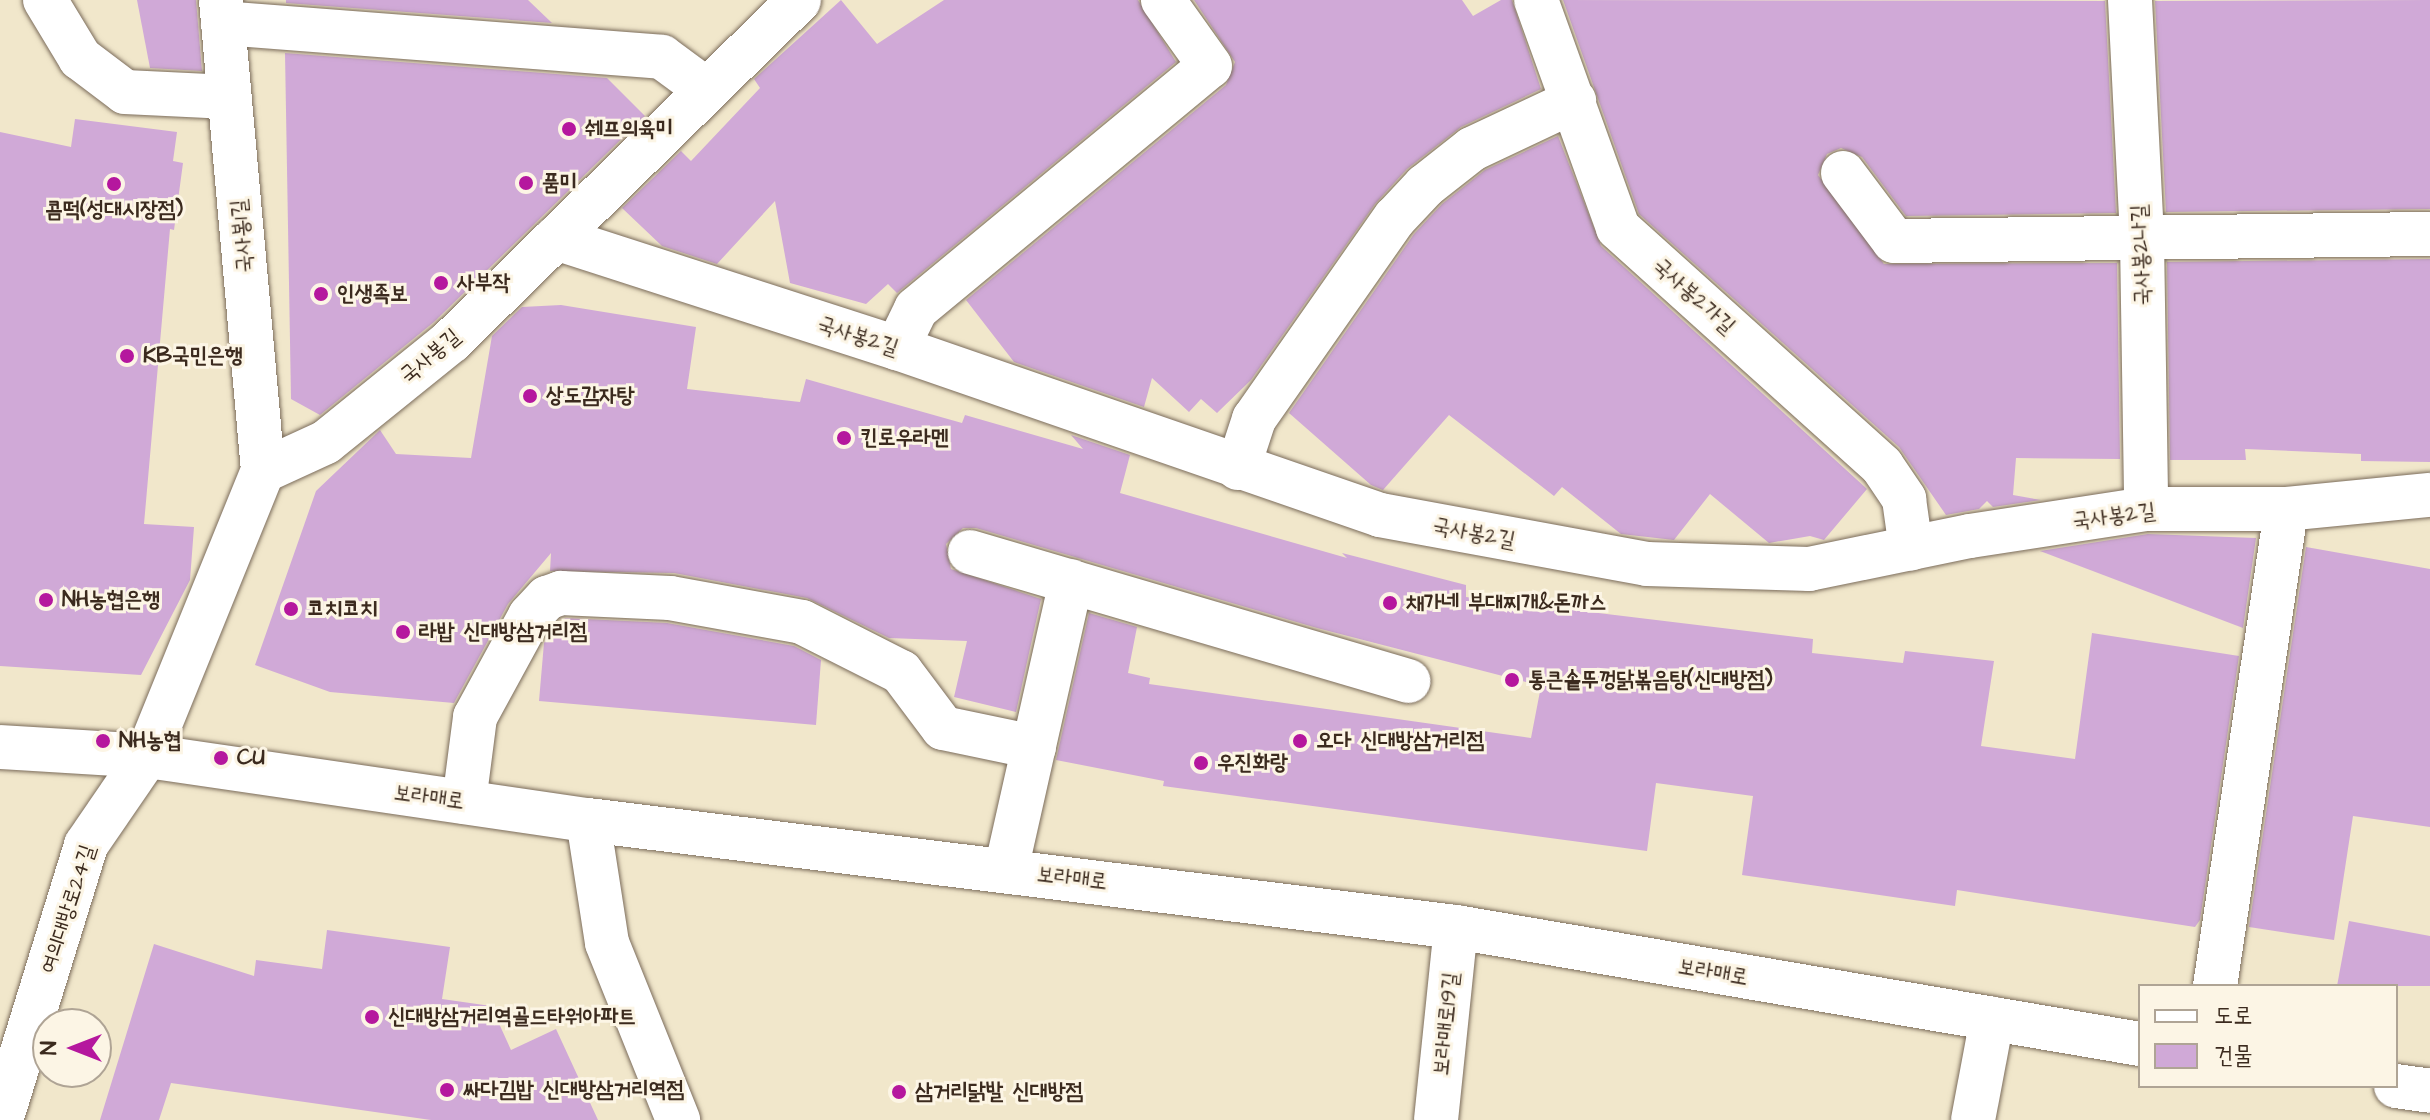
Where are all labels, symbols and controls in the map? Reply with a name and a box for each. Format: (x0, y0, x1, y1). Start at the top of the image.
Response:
place label: 쉐프의육미 (585, 116, 674, 142)
marker: 쉐프의육미 (560, 120, 578, 138)
place label: 품미 (542, 170, 577, 196)
marker: 품미 (517, 174, 535, 192)
marker: 콤떡(성대시장점) (105, 175, 123, 193)
place label: 콤떡(성대시장점) (45, 197, 183, 223)
street label: 국사봉1길 (226, 198, 258, 274)
street label: 국사봉2나길 (2126, 204, 2156, 306)
street label: 국사봉2가길 (1648, 252, 1740, 340)
place label: 사부작 (457, 270, 510, 296)
marker: 사부작 (432, 274, 450, 292)
place label: 인생족보 (337, 281, 408, 307)
marker: 인생족보 (312, 285, 330, 303)
street label: 국사봉2길 (814, 311, 902, 361)
street label: 국사봉길 (394, 323, 466, 389)
place label: KB국민은행 (143, 343, 243, 369)
marker: KB국민은행 (118, 347, 136, 365)
place label: 상도감자탕 (546, 383, 635, 409)
marker: 상도감자탕 (521, 387, 539, 405)
place label: 킨로우라멘 (860, 425, 949, 451)
marker: 킨로우라멘 (835, 429, 853, 447)
street label: 국사봉2길 (2071, 498, 2157, 534)
street label: 국사봉2길 (1431, 512, 1517, 554)
place label: NH농협은행 (62, 587, 160, 613)
place label: 채가네 부대찌개&돈까스 (1406, 590, 1607, 616)
marker: NH농협은행 (37, 591, 55, 609)
marker: 채가네 부대찌개&돈까스 (1381, 594, 1399, 612)
place label: 코치코치 (307, 596, 378, 622)
marker: 코치코치 (282, 600, 300, 618)
place label: 라밥 신대방삼거리점 (419, 619, 587, 645)
marker: 라밥 신대방삼거리점 (394, 623, 412, 641)
place label: 통큰솥뚜껑닭볶음탕(신대방점) (1528, 667, 1772, 693)
marker: 통큰솥뚜껑닭볶음탕(신대방점) (1503, 671, 1521, 689)
place label: NH농협 (119, 728, 182, 754)
place label: 오다 신대방삼거리점 (1316, 728, 1484, 754)
marker: NH농협 (94, 732, 112, 750)
marker: 오다 신대방삼거리점 (1291, 732, 1309, 750)
place label: CU (237, 745, 265, 771)
marker: CU (212, 749, 230, 767)
place label: 우진화랑 (1217, 750, 1288, 776)
marker: 우진화랑 (1192, 754, 1210, 772)
street label: 보라매로 (392, 779, 466, 815)
street label: 여의대방로24길 (35, 841, 101, 977)
street label: 보라매로 (1035, 861, 1109, 895)
street label: 보라매로 (1676, 953, 1750, 991)
street label: 보라매로19길 (1427, 971, 1465, 1077)
legend (2138, 984, 2398, 1088)
text: 도로 (2214, 999, 2253, 1033)
place label: 신대방삼거리역골드타워아파트 (388, 1004, 636, 1030)
north arrow (32, 1008, 112, 1088)
marker: 신대방삼거리역골드타워아파트 (363, 1008, 381, 1026)
text: 건물 (2214, 1039, 2253, 1073)
text: N (34, 1041, 65, 1055)
place label: 싸다김밥 신대방삼거리역점 (463, 1077, 684, 1103)
place label: 삼거리닭발 신대방점 (915, 1079, 1083, 1105)
marker: 싸다김밥 신대방삼거리역점 (438, 1081, 456, 1099)
marker: 삼거리닭발 신대방점 (890, 1083, 908, 1101)

